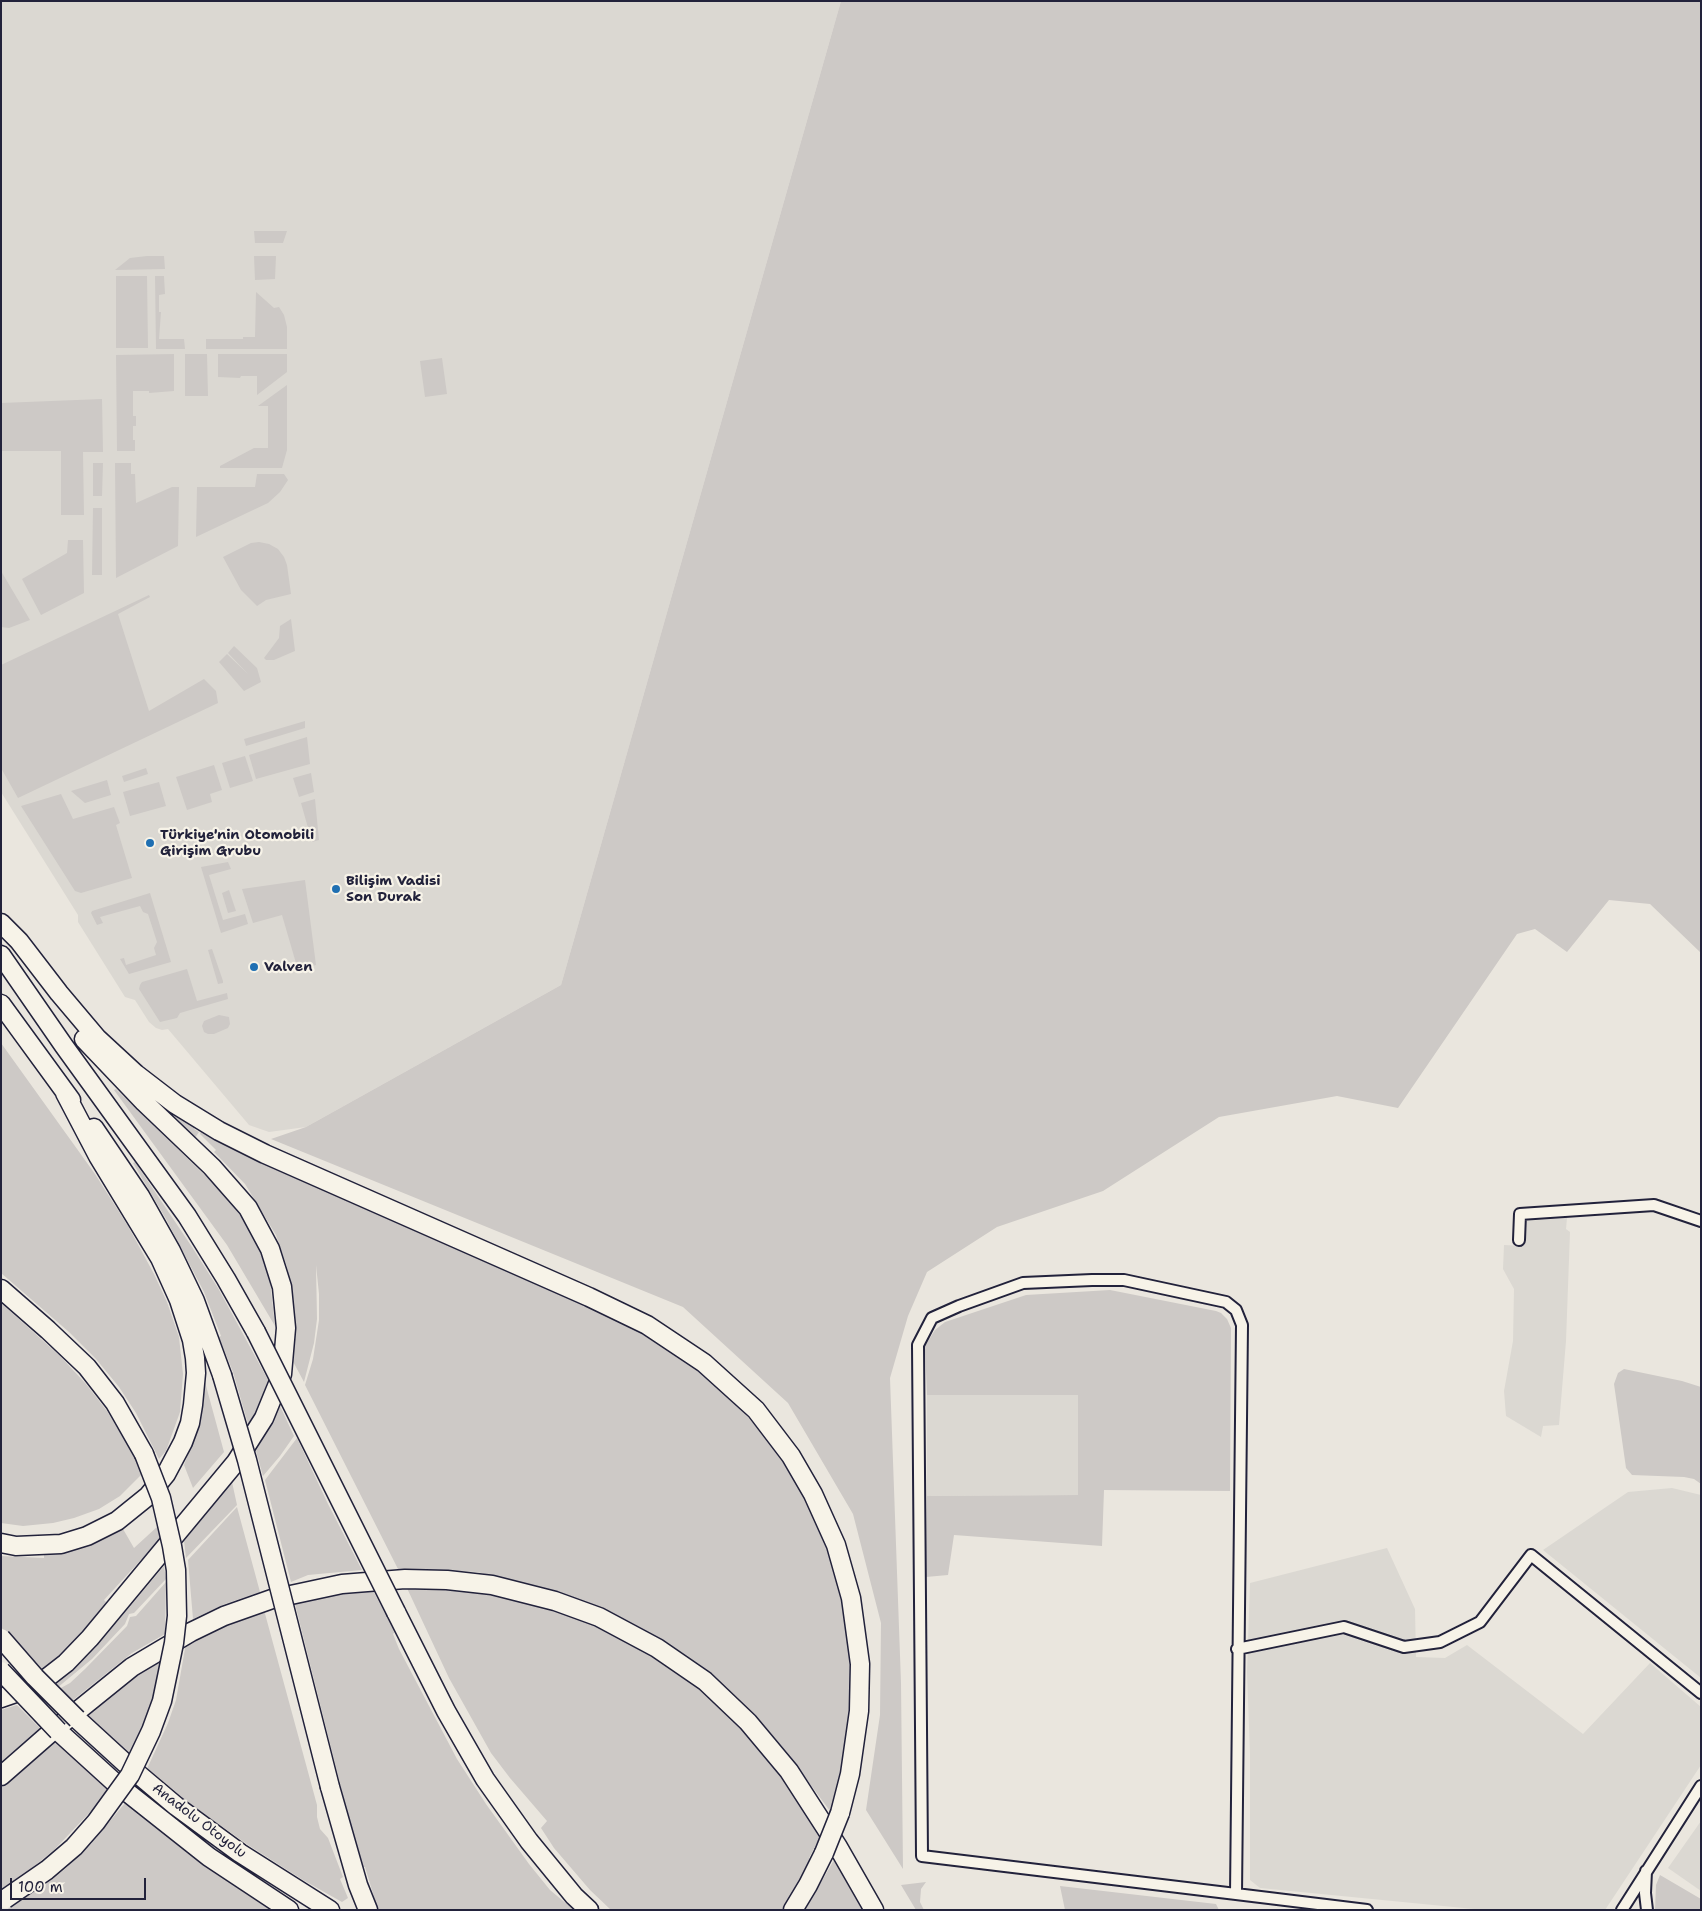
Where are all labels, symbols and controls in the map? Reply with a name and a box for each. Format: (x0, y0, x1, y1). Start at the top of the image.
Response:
place label: Türkiye'nin Otomobili Girişim Grubu (160, 827, 314, 860)
marker: Türkiye'nin Otomobili Girişim Grubu (144, 837, 156, 849)
place label: Bilişim Vadisi Son Durak (346, 873, 440, 906)
marker: Bilişim Vadisi Son Durak (330, 883, 342, 895)
place label: Valven (264, 959, 312, 975)
marker: Valven (248, 961, 260, 973)
street label: Anadolu Otoyolu (149, 1780, 249, 1862)
scale bar (12, 1868, 149, 1900)
text: 100 m (18, 1877, 63, 1897)

